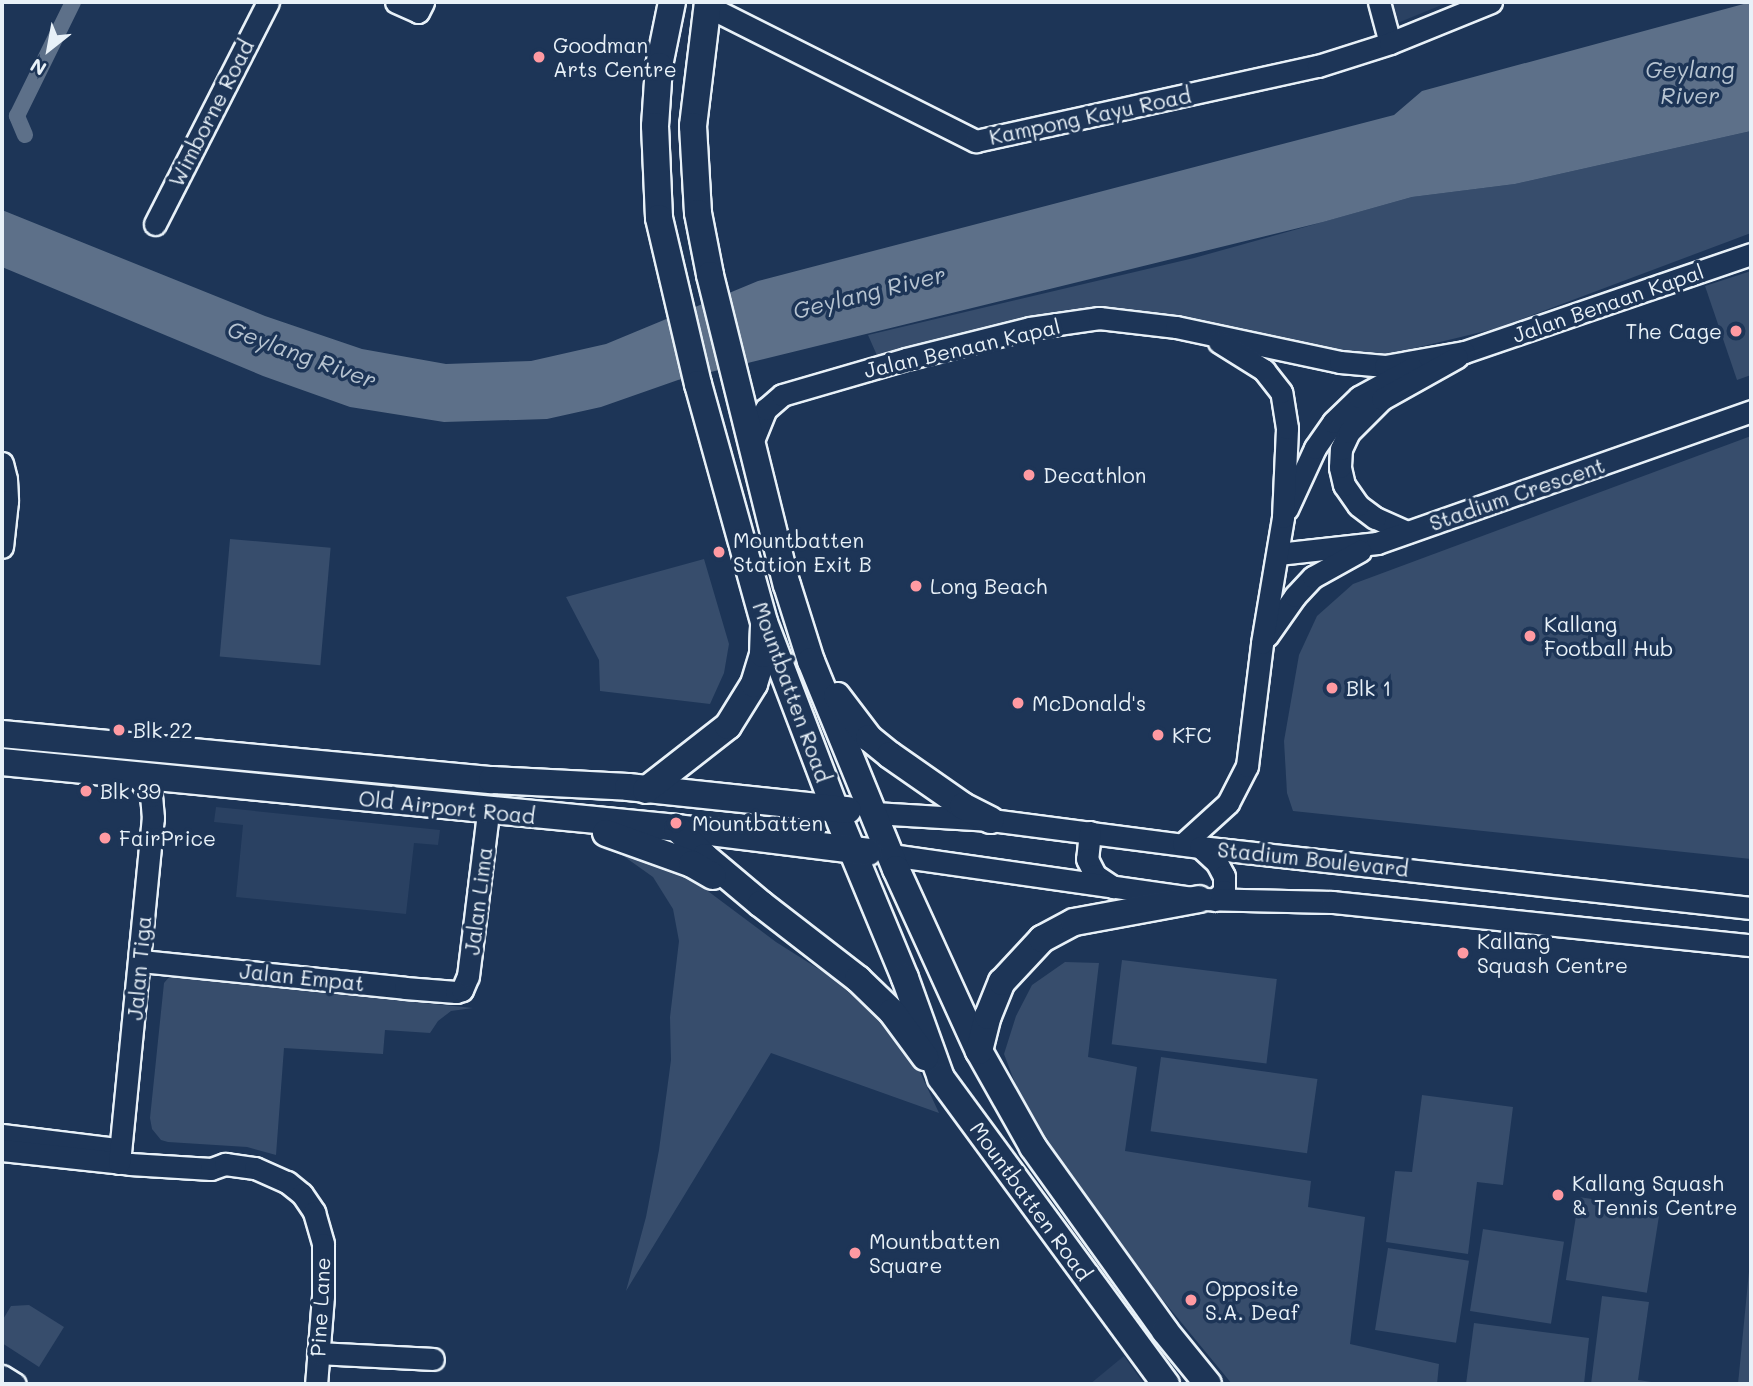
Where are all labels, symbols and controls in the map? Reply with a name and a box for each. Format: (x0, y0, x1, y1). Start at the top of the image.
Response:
north arrow (14, 14, 84, 84)
place label: Goodman Arts Centre (553, 32, 677, 82)
street label: Wimborne Road (163, 35, 259, 191)
marker: Goodman Arts Centre (531, 49, 547, 65)
text: N (25, 53, 51, 82)
water label: Geylang River (1645, 55, 1735, 109)
street label: Kampong Kayu Road (987, 82, 1193, 150)
street label: Jalan Benaan Kapal (1509, 258, 1707, 348)
water label: Geylang River (790, 260, 948, 324)
street label: Jalan Benaan Kapal (861, 313, 1063, 383)
water label: Geylang River (224, 314, 380, 394)
place label: The Cage (1625, 318, 1722, 344)
marker: The Cage (1728, 323, 1744, 339)
street label: Stadium Crescent (1426, 452, 1608, 536)
place label: Decathlon (1043, 462, 1146, 488)
marker: Decathlon (1021, 467, 1037, 483)
place label: Mountbatten Station Exit B (733, 527, 872, 577)
marker: Mountbatten Station Exit B (711, 544, 727, 560)
place label: Long Beach (930, 573, 1047, 599)
marker: Long Beach (908, 578, 924, 594)
street label: Mountbatten Road (748, 598, 836, 786)
place label: Kallang Football Hub (1544, 611, 1673, 661)
marker: Kallang Football Hub (1522, 628, 1538, 644)
place label: Blk 1 (1346, 675, 1392, 701)
marker: Blk 1 (1324, 680, 1340, 696)
place label: McDonald's (1032, 690, 1146, 716)
marker: McDonald's (1010, 695, 1026, 711)
place label: Blk 22 (133, 717, 193, 743)
marker: Blk 22 (111, 722, 127, 738)
place label: KFC (1172, 722, 1211, 748)
marker: KFC (1150, 727, 1166, 743)
place label: Blk 39 (100, 778, 161, 804)
marker: Blk 39 (78, 783, 94, 799)
street label: Old Airport Road (357, 785, 537, 829)
place label: Mountbatten (692, 810, 823, 836)
marker: Mountbatten (666, 813, 686, 833)
place label: FairPrice (119, 825, 216, 851)
marker: FairPrice (97, 830, 113, 846)
street label: Stadium Boulevard (1216, 836, 1410, 882)
street label: Jalan Lima (459, 846, 497, 956)
street label: Jalan Tiga (122, 915, 156, 1021)
place label: Kallang Squash Centre (1477, 928, 1628, 978)
marker: Kallang Squash Centre (1455, 945, 1471, 961)
street label: Jalan Empat (238, 958, 366, 996)
street label: Mountbatten Road (965, 1117, 1097, 1285)
place label: Kallang Squash & Tennis Centre (1572, 1170, 1738, 1220)
marker: Kallang Squash & Tennis Centre (1550, 1187, 1566, 1203)
place label: Mountbatten Square (869, 1228, 1000, 1278)
marker: Mountbatten Square (847, 1245, 863, 1261)
street label: Pine Lane (305, 1257, 335, 1357)
place label: Opposite S.A. Deaf (1205, 1275, 1299, 1325)
marker: Opposite S.A. Deaf (1183, 1292, 1199, 1308)

